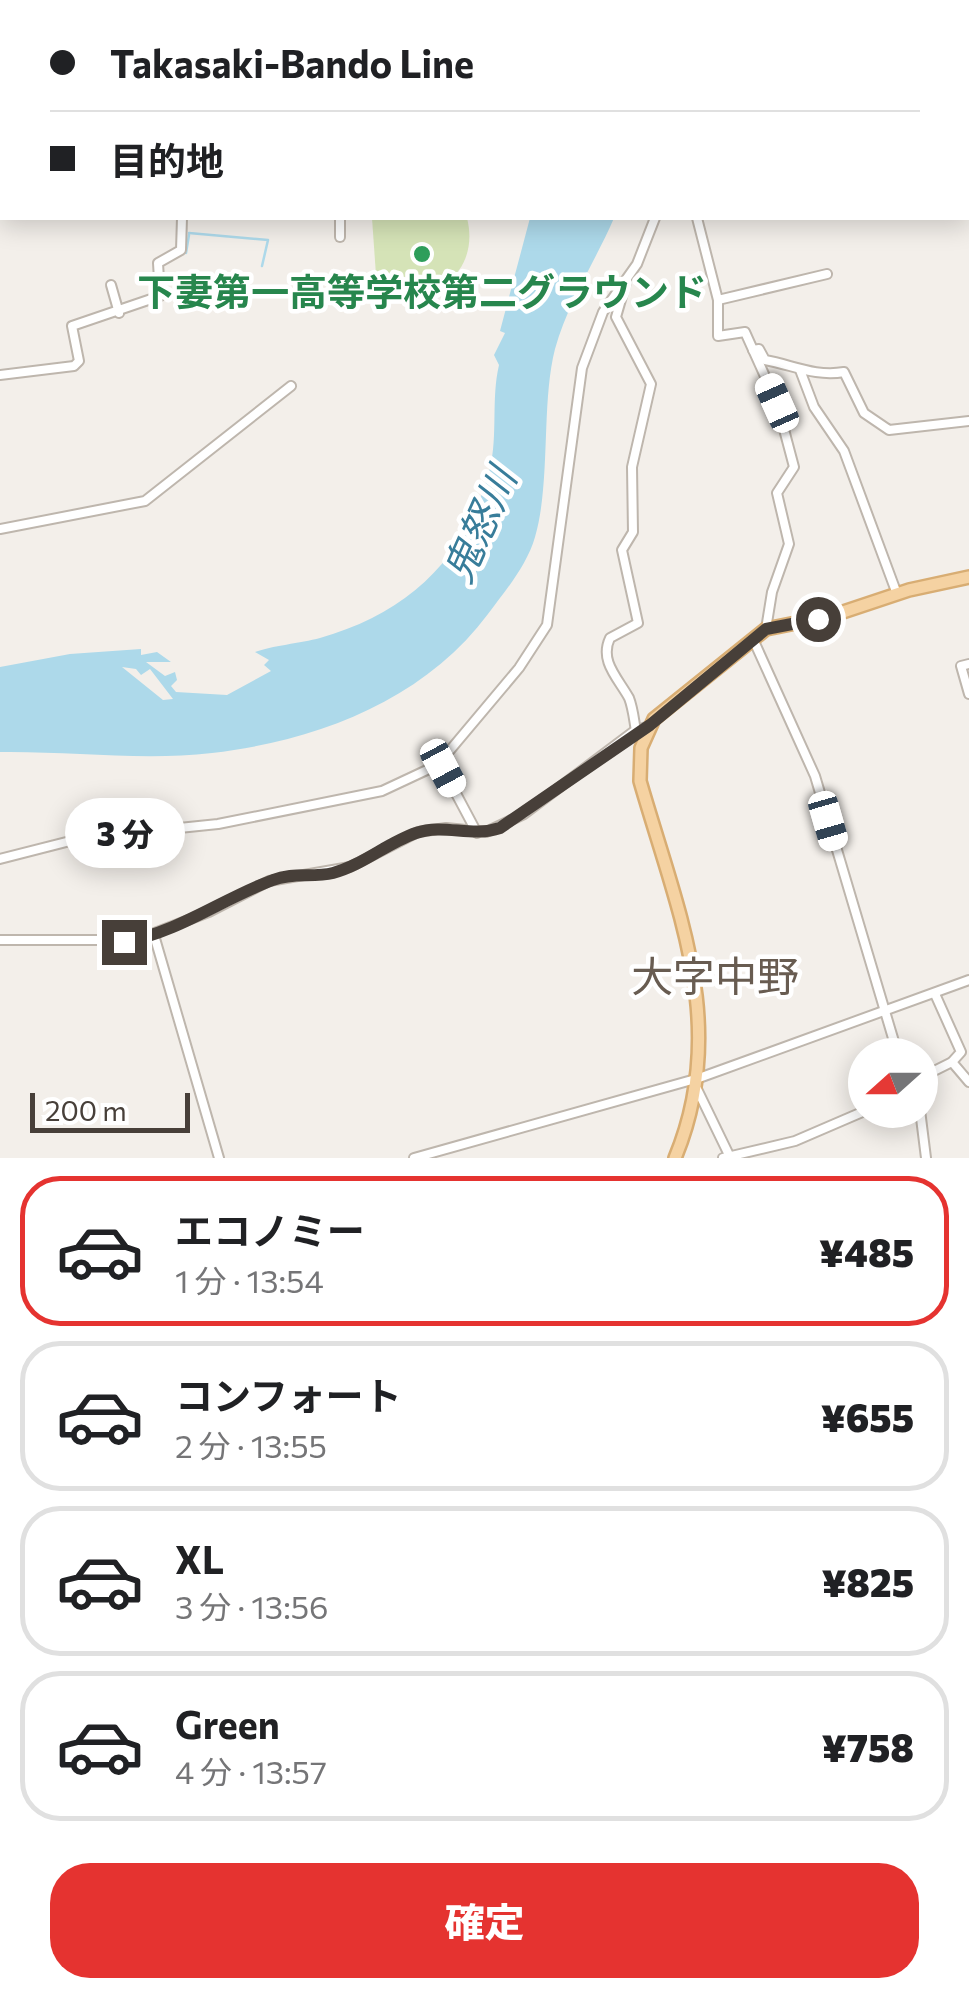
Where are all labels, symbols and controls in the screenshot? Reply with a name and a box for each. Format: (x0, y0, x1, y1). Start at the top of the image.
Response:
text: Takasaki-Bando Line (110, 39, 474, 86)
text: 目的地 (110, 136, 224, 183)
marker: 下妻第一高等学校第二グラウンド (411, 243, 433, 265)
place label: 下妻第一高等学校第二グラウンド (137, 267, 707, 314)
car (751, 369, 803, 437)
water label: 鬼怒川 (431, 456, 526, 589)
route start (796, 597, 841, 642)
car (416, 734, 470, 802)
car (805, 788, 851, 854)
callout: 3 分 (64, 797, 184, 867)
text: 3 分 (97, 813, 153, 853)
route end (102, 920, 147, 965)
district label: 大字中野 (631, 949, 799, 1001)
north arrow (848, 1038, 938, 1128)
map controls (848, 1038, 938, 1128)
scale bar (30, 1088, 190, 1132)
text: 200 m (45, 1093, 127, 1127)
icon: car (55, 1206, 145, 1296)
text: エコノミー (175, 1206, 365, 1253)
text: ¥485 (819, 1228, 914, 1275)
text: 1 分 · 13:54 (175, 1260, 324, 1300)
icon: car (55, 1371, 145, 1461)
text: コンフォート (175, 1371, 402, 1418)
text: ¥655 (821, 1393, 914, 1440)
text: 2 分 · 13:55 (175, 1425, 327, 1465)
text: XL (175, 1535, 224, 1582)
icon: car (55, 1536, 145, 1626)
text: ¥825 (821, 1558, 914, 1605)
text: 3 分 · 13:56 (175, 1586, 329, 1626)
text: Green (175, 1700, 280, 1747)
icon: car (55, 1701, 145, 1791)
text: ¥758 (822, 1723, 914, 1770)
text: 4 分 · 13:57 (175, 1751, 327, 1791)
button: 確定 (50, 1863, 919, 1978)

